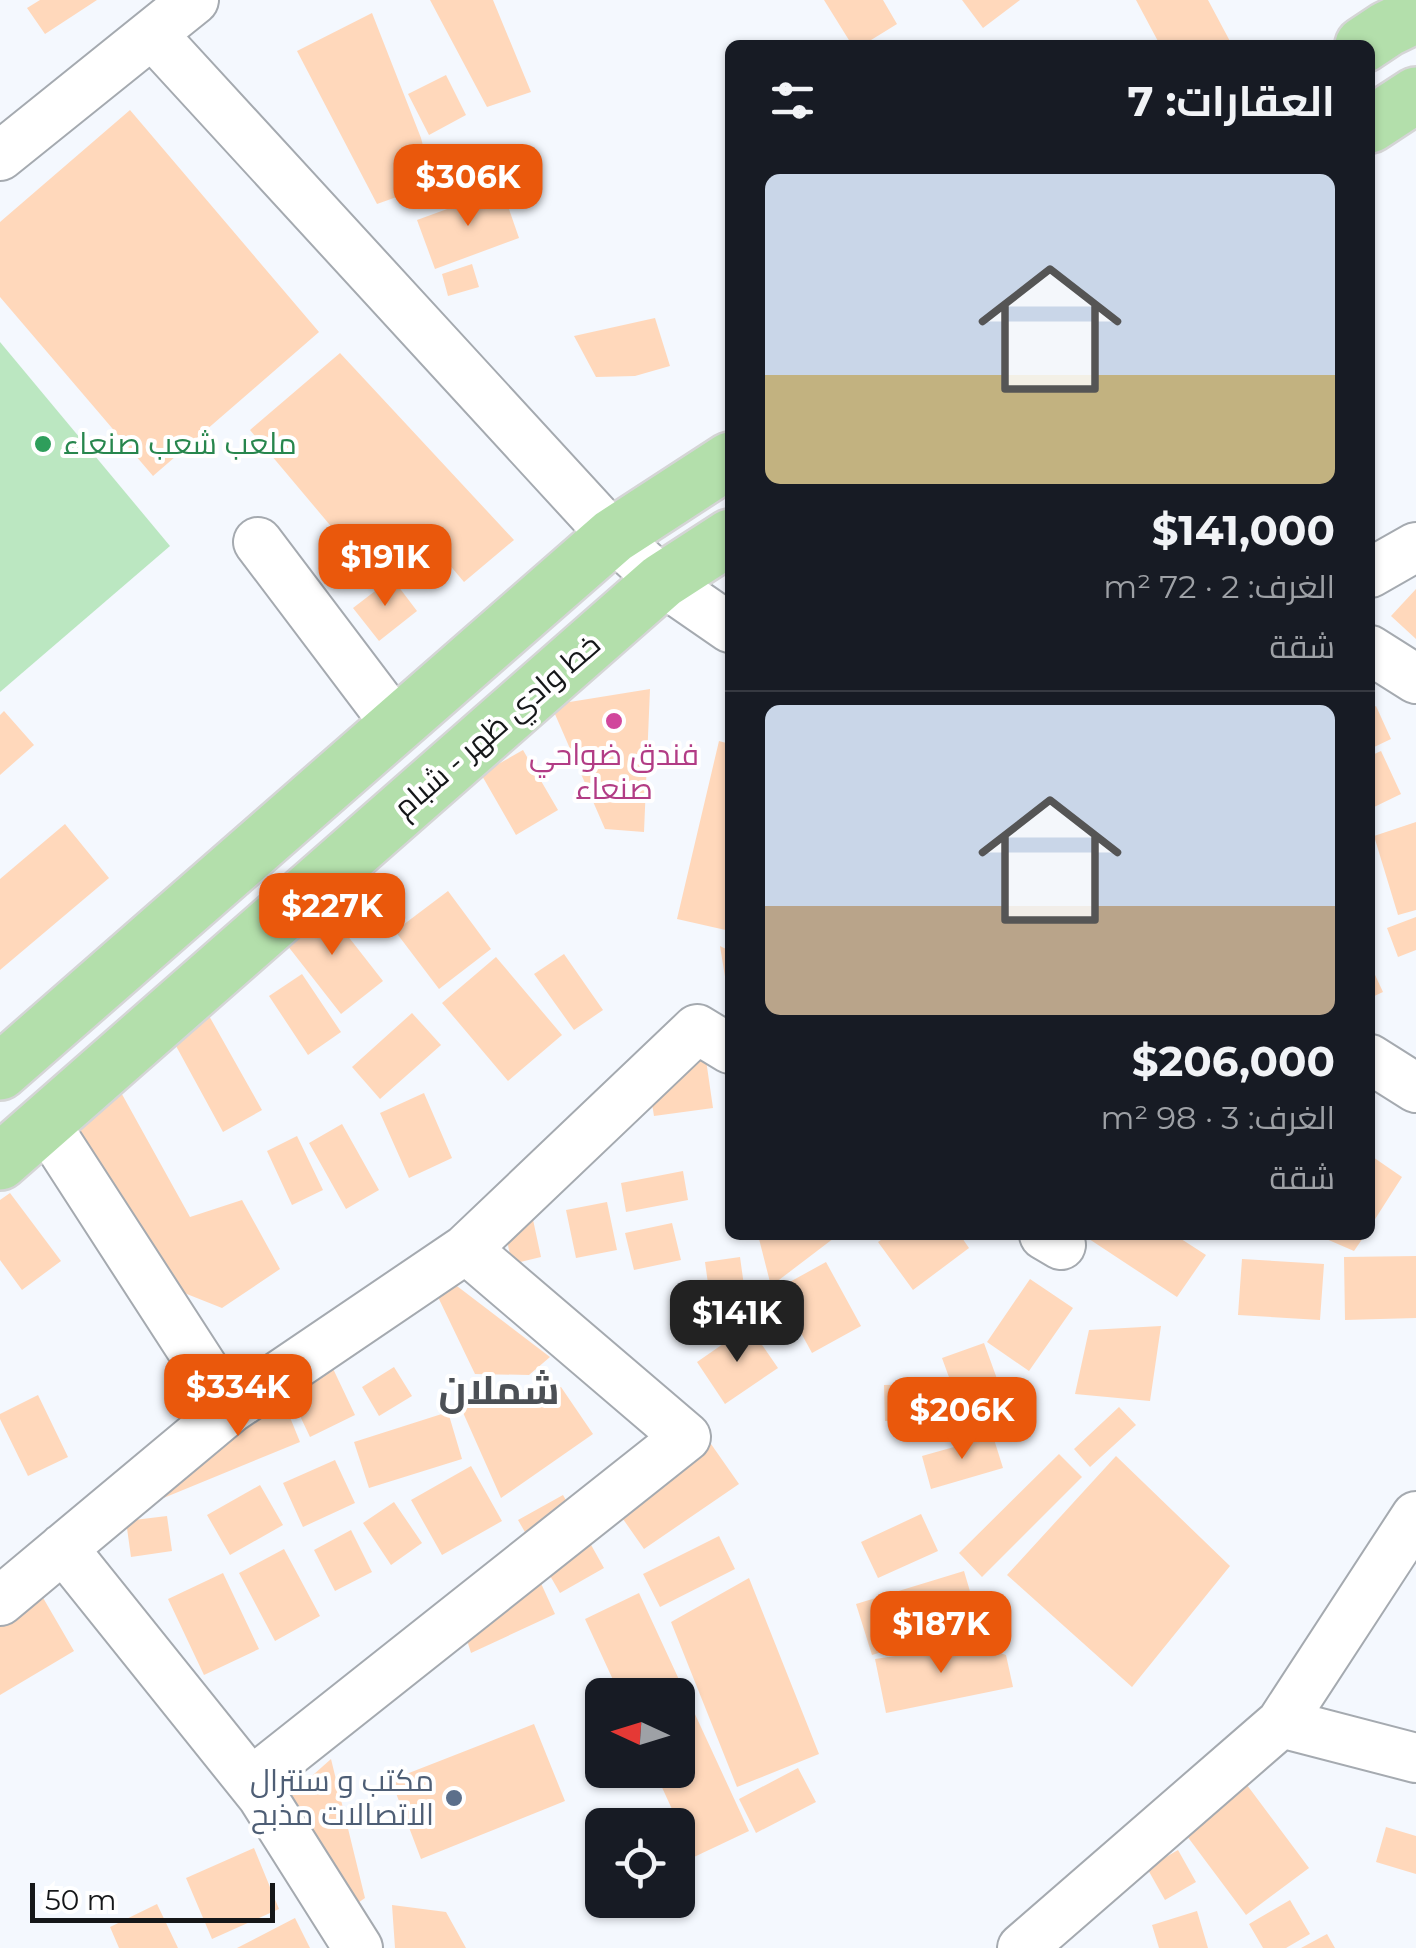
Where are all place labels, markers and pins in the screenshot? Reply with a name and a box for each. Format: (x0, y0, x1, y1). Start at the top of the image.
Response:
pin: $306K (398, 144, 538, 229)
place label: ملعب شعب صنعاء (63, 425, 297, 462)
marker: ملعب شعب صنعاء (32, 433, 54, 455)
pin: $191K (315, 524, 455, 609)
marker: فندق ضواحي صنعاء (603, 710, 625, 732)
place label: فندق ضواحي صنعاء (529, 736, 699, 807)
pin: $227K (262, 873, 402, 958)
pin: $141K (667, 1280, 807, 1365)
pin: $334K (168, 1354, 308, 1439)
pin: $206K (892, 1377, 1032, 1462)
pin: $187K (871, 1591, 1011, 1676)
place label: مكتب و سنترال الاتصالات مذبح (250, 1762, 434, 1835)
marker: مكتب و سنترال الاتصالات مذبح (443, 1787, 465, 1809)

